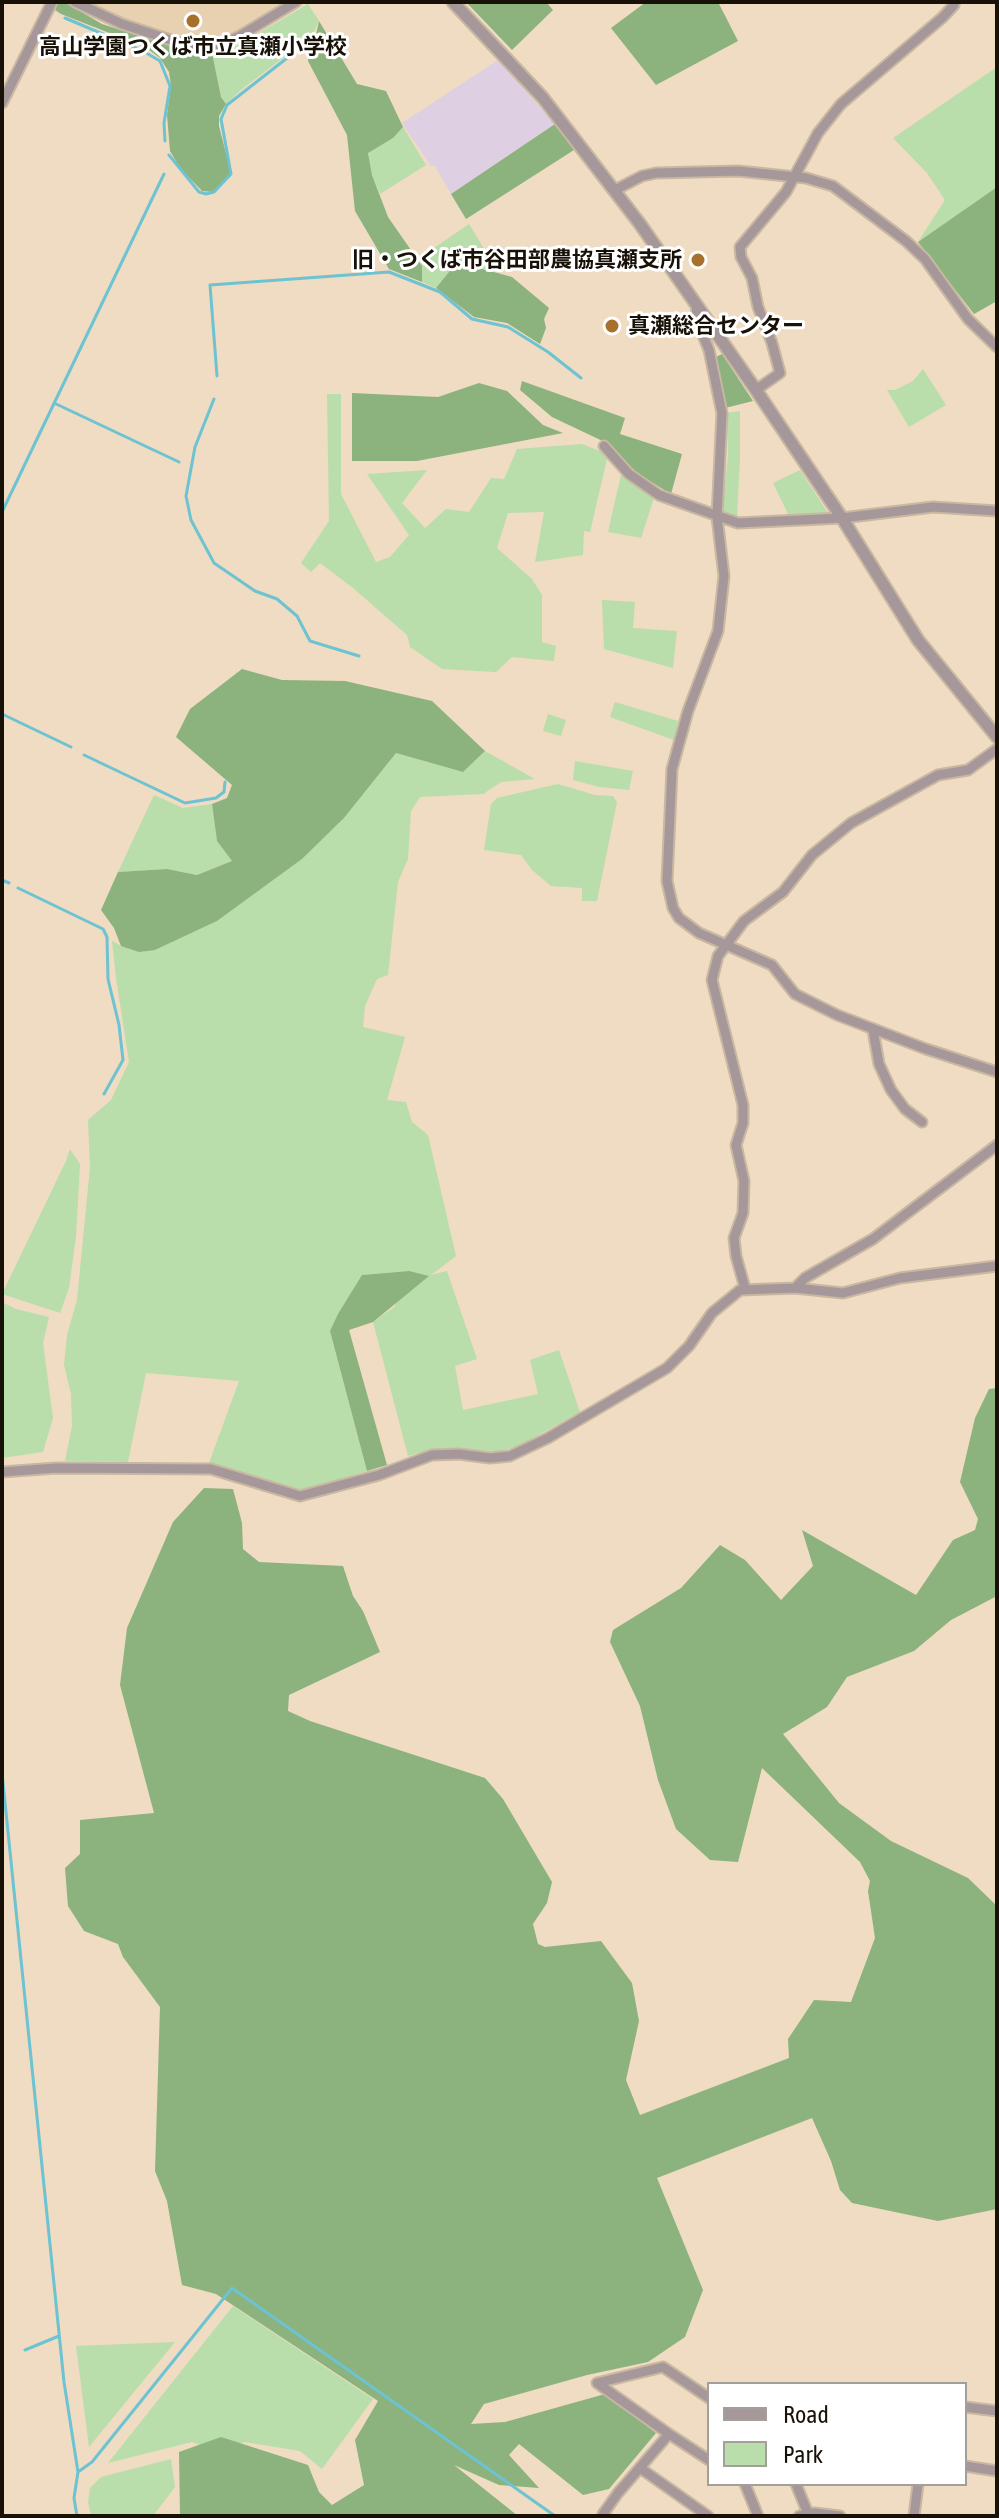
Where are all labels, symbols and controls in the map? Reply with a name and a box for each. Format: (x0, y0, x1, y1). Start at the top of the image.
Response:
marker: 高山学園つくば市立真瀬小学校 (184, 12, 202, 30)
place label: 高山学園つくば市立真瀬小学校 (39, 34, 347, 60)
place label: 旧・つくば市谷田部農協真瀬支所 (352, 247, 682, 273)
marker: 旧・つくば市谷田部農協真瀬支所 (689, 251, 707, 269)
place label: 真瀬総合センター (628, 313, 804, 339)
marker: 真瀬総合センター (603, 317, 621, 335)
legend (707, 2382, 967, 2486)
text: Road (783, 2401, 829, 2428)
text: Park (783, 2441, 823, 2468)

